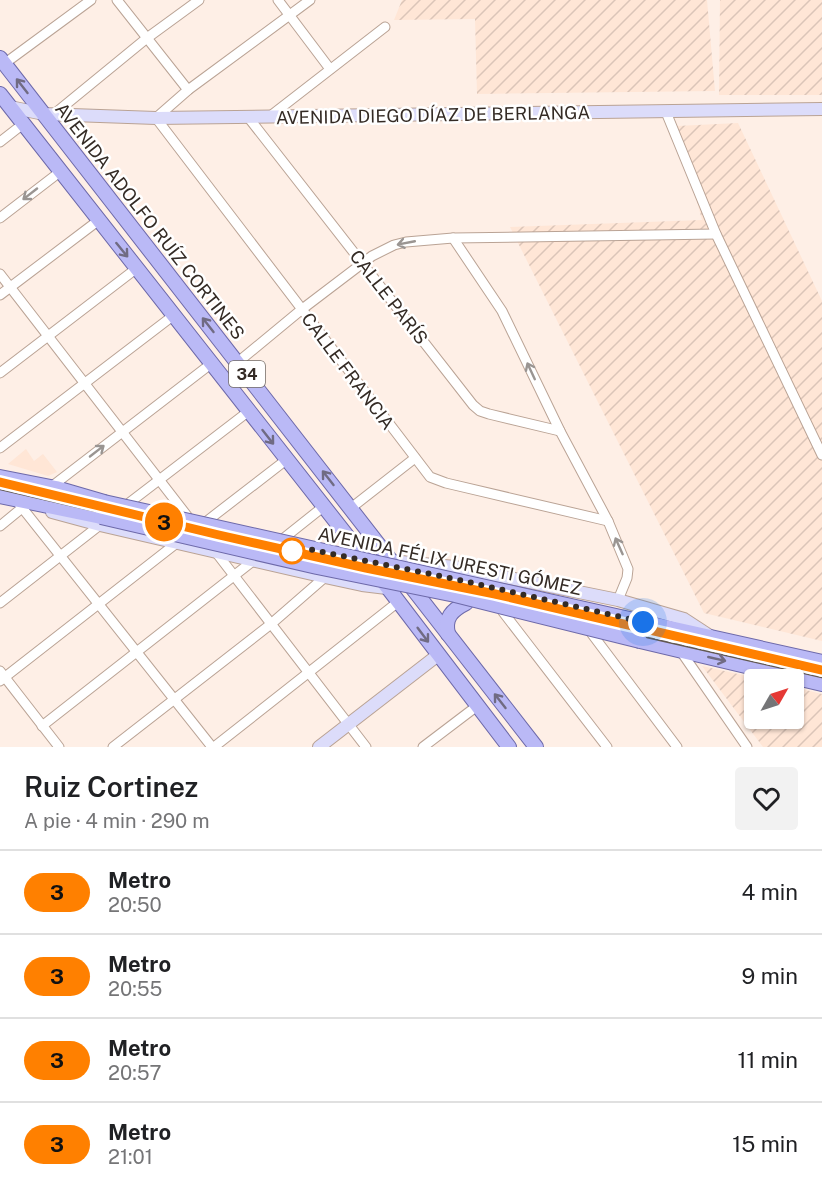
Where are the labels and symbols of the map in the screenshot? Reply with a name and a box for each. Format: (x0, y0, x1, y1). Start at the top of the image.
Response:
one-way arrow (15, 79, 28, 95)
street label: AVENIDA ADOLFO RUÍZ CORTINES (51, 98, 250, 344)
street label: AVENIDA DIEGO DÍAZ DE BERLANGA (276, 101, 591, 128)
one-way arrow (23, 188, 39, 201)
one-way arrow (396, 238, 416, 249)
one-way arrow (116, 242, 129, 258)
street label: CALLE PARÍS (346, 245, 433, 348)
street label: CALLE FRANCIA (297, 308, 399, 434)
one-way arrow (202, 317, 215, 333)
road number: 34 (229, 361, 265, 387)
one-way arrow (525, 363, 537, 381)
one-way arrow (262, 428, 275, 444)
one-way arrow (89, 444, 105, 457)
one-way arrow (321, 471, 334, 487)
line badge: 3 (144, 502, 184, 542)
street label: AVENIDA FÉLIX URESTI GÓMEZ (316, 522, 584, 599)
one-way arrow (613, 537, 624, 555)
unlabelled marker (279, 538, 305, 564)
your location (628, 607, 658, 637)
one-way arrow (417, 627, 429, 643)
one-way arrow (707, 653, 726, 665)
north arrow (744, 669, 804, 729)
one-way arrow (493, 693, 506, 709)

